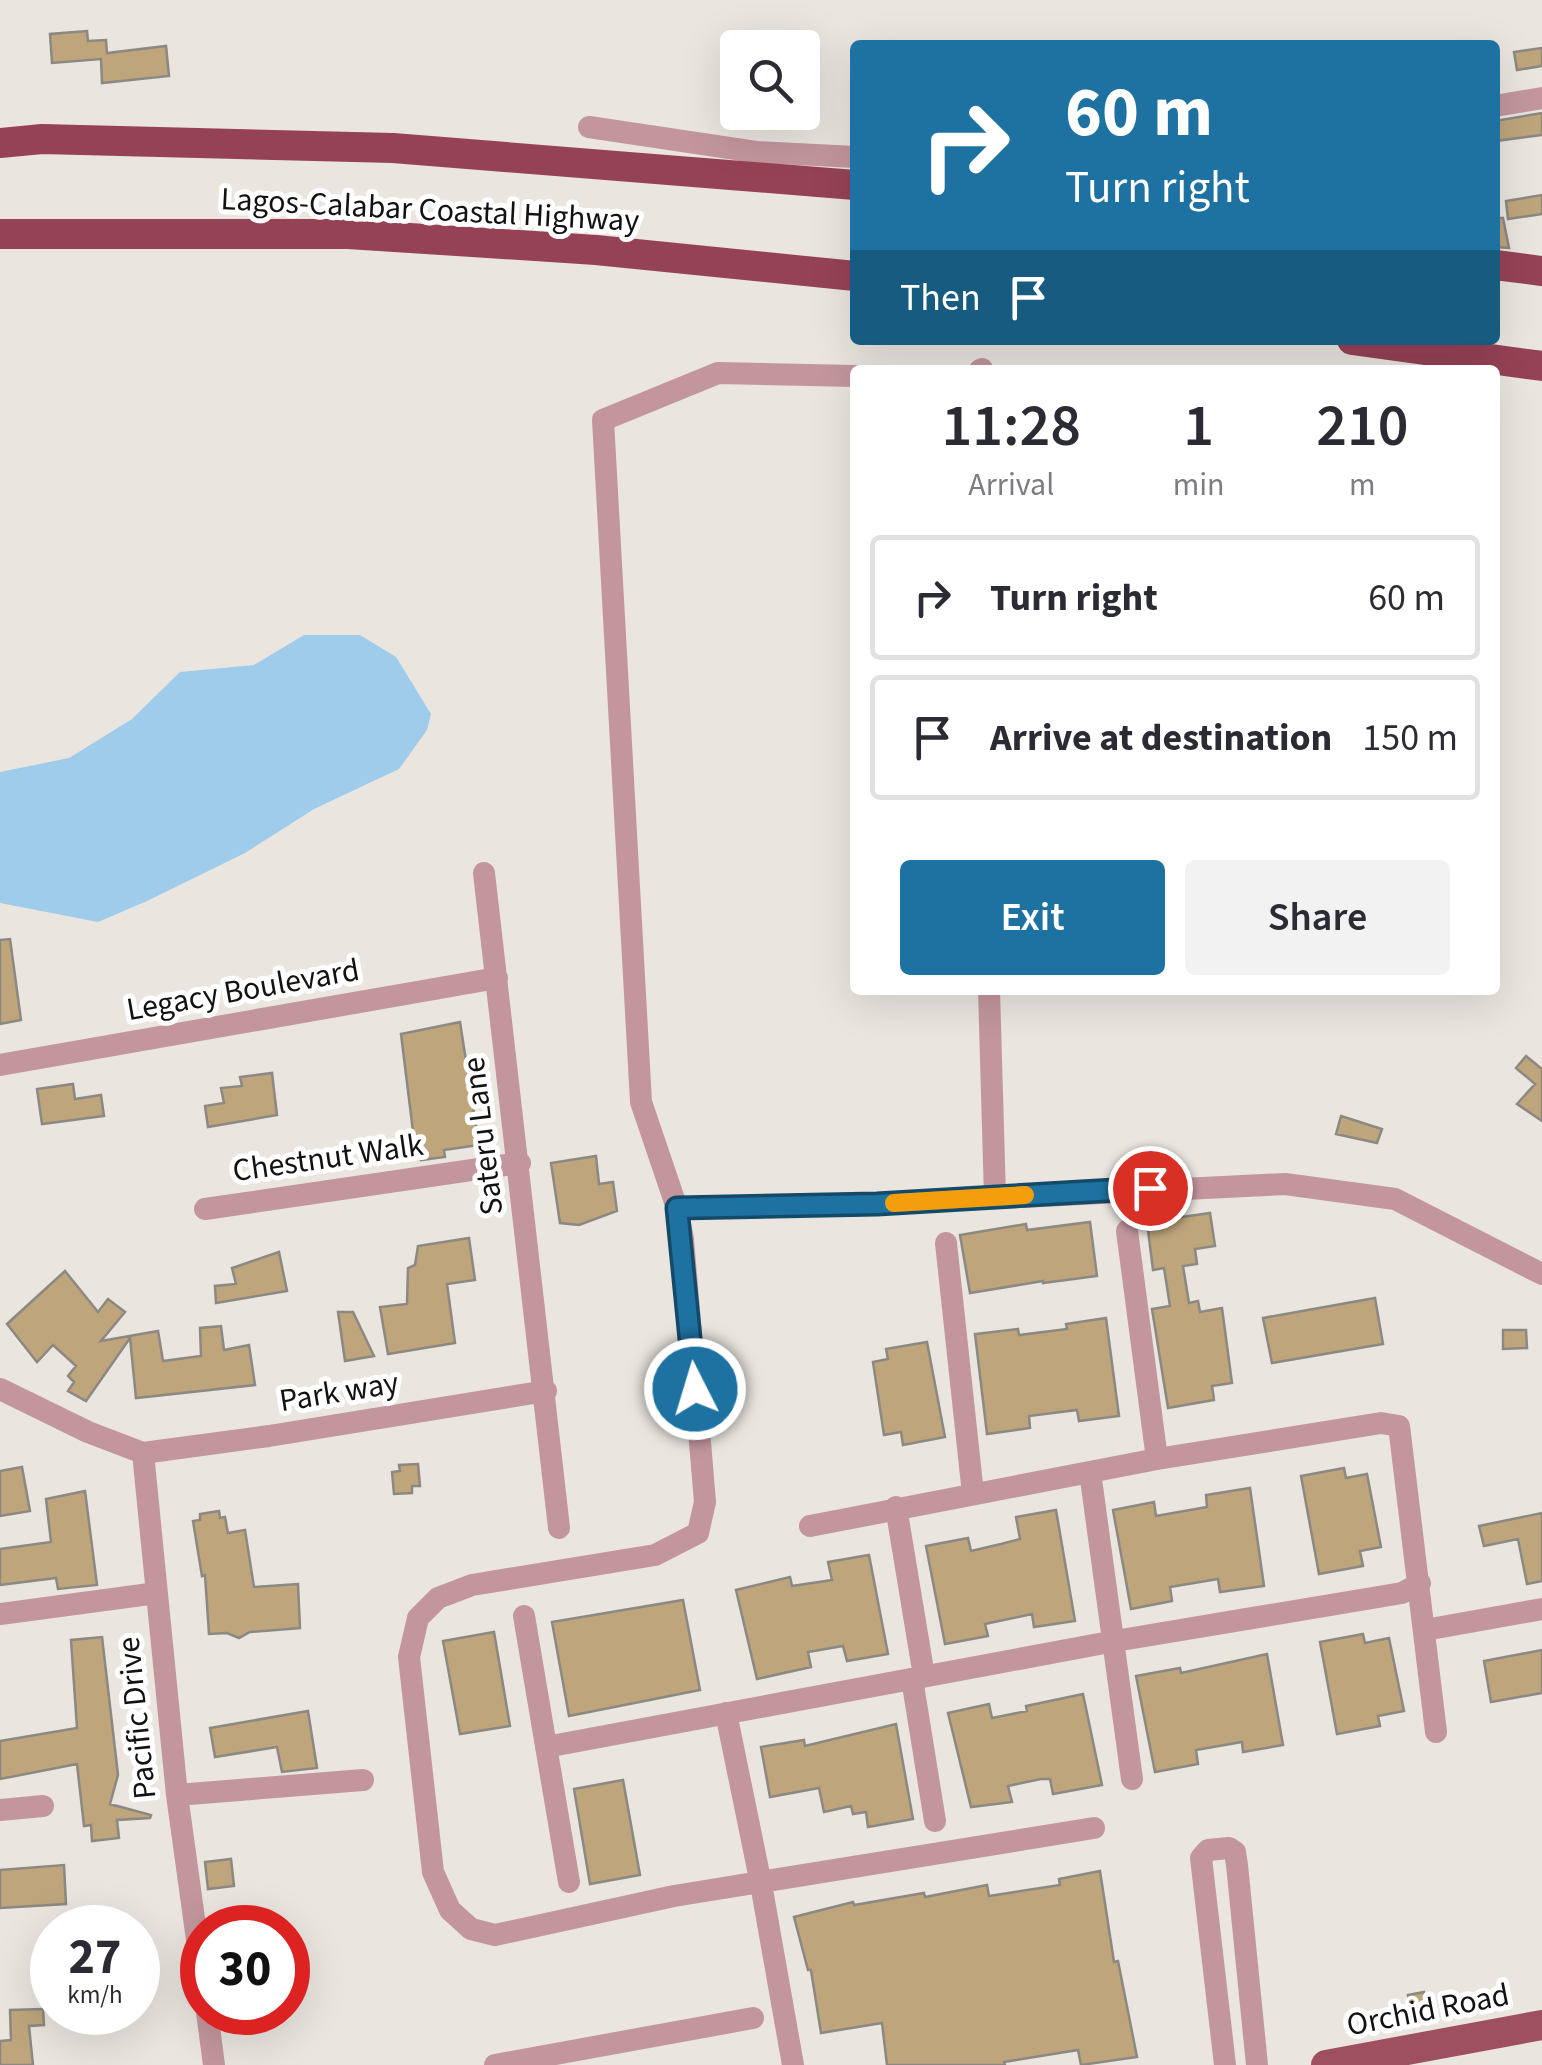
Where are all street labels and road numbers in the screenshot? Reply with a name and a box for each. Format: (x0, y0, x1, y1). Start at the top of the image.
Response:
street label: Lagos-Calabar Coastal Highway (220, 176, 640, 244)
street label: Legacy Boulevard (123, 947, 363, 1033)
street label: Sateru Lane (450, 1054, 516, 1218)
street label: Chestnut Walk (230, 1122, 426, 1194)
street label: Park way (276, 1360, 402, 1424)
street label: Pacific Drive (106, 1635, 168, 1801)
street label: Orchid Road (1343, 1972, 1513, 2048)

